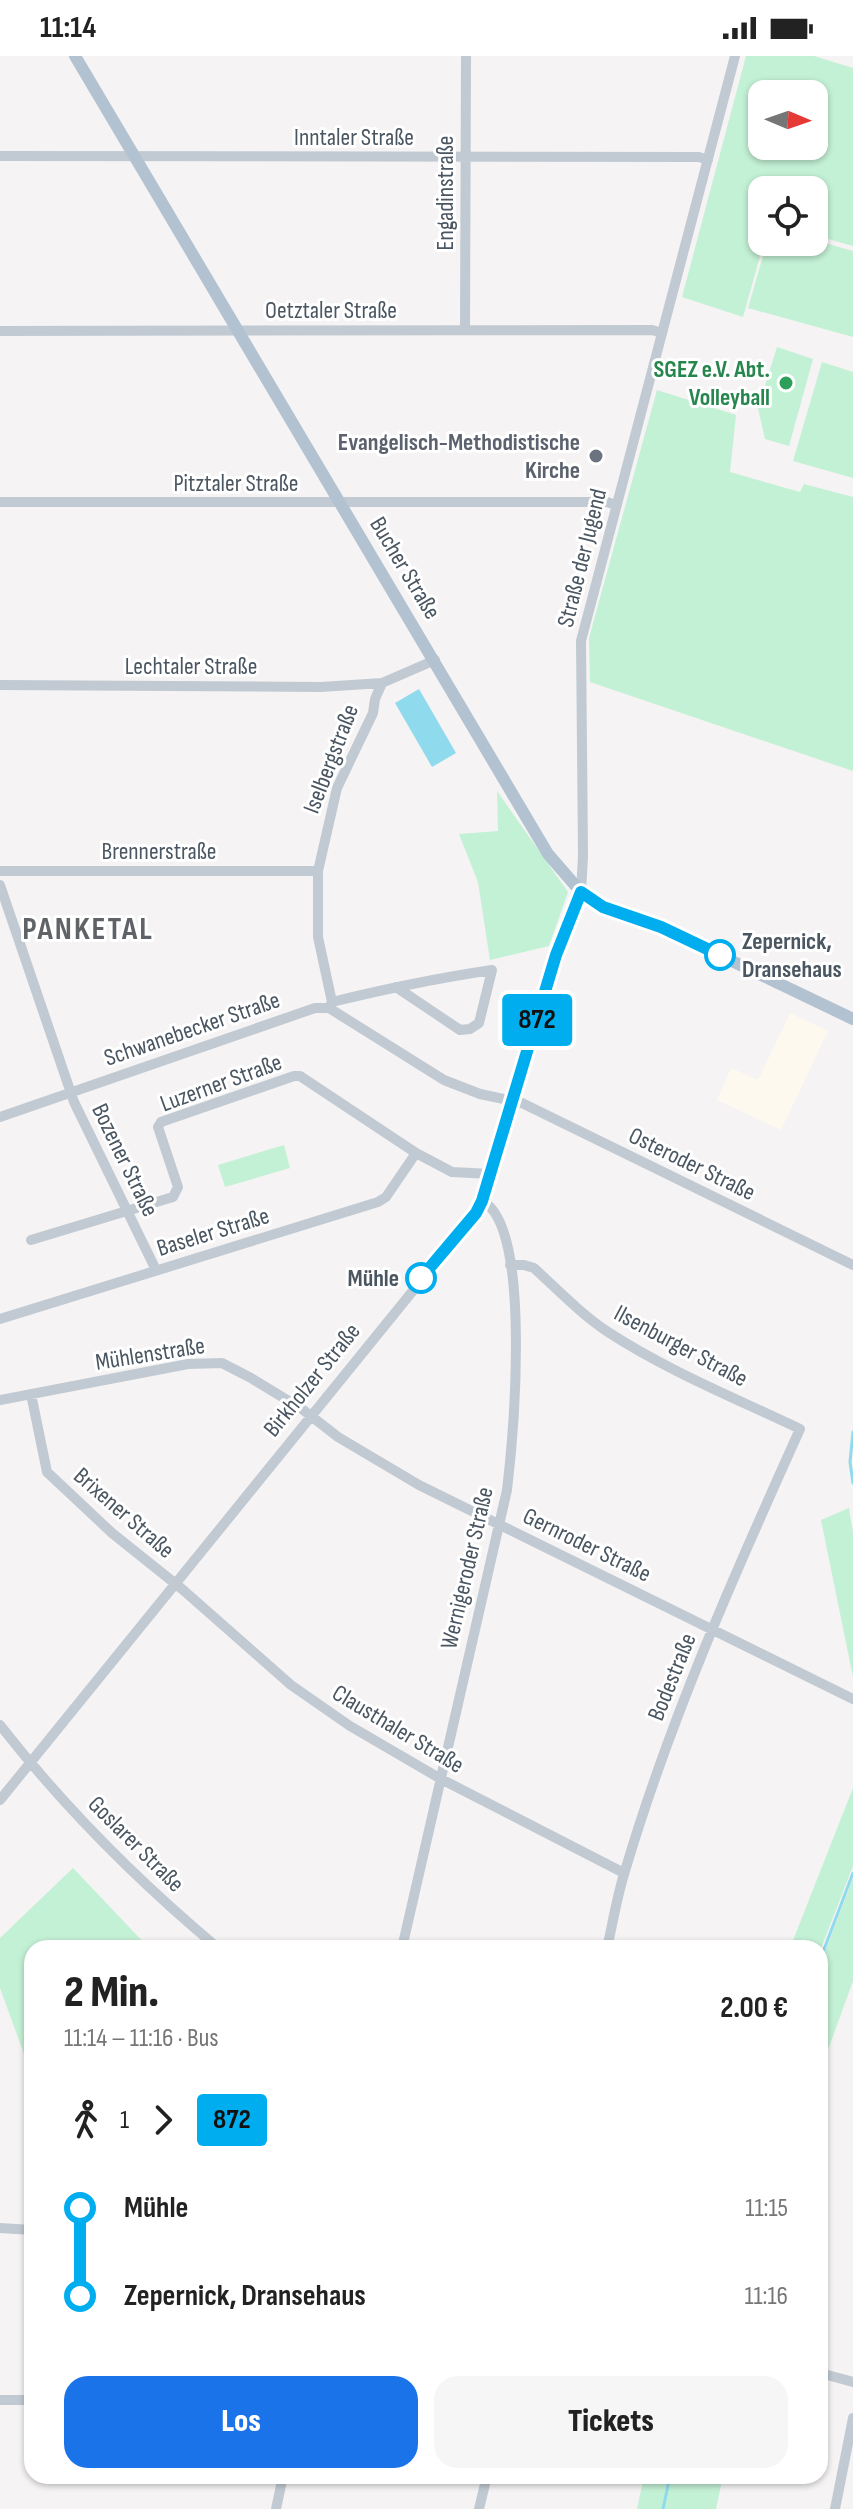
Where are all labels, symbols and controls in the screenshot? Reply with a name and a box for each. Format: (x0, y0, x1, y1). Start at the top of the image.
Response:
text: 11:14 (40, 10, 96, 46)
north arrow (748, 80, 828, 160)
map controls (748, 80, 828, 256)
street label: Inntaler Straße (294, 123, 414, 152)
street label: Engadinstraße (431, 136, 460, 250)
button: locate (748, 176, 828, 256)
street label: Oetztaler Straße (265, 296, 397, 325)
place label: SGEZ e.V. Abt. Volleyball (654, 355, 770, 412)
marker: SGEZ e.V. Abt. Volleyball (777, 374, 795, 392)
place label: Evangelisch-Methodistische Kirche (338, 428, 580, 485)
marker: Evangelisch-Methodistische Kirche (587, 447, 605, 465)
street label: Pitztaler Straße (173, 469, 299, 498)
street label: Straße der Jugend (551, 486, 613, 630)
street label: Bucher Straße (363, 512, 447, 624)
street label: Lechtaler Straße (125, 652, 257, 681)
street label: Iselbergstraße (297, 700, 365, 818)
street label: Brennerstraße (102, 837, 216, 866)
district label: PANKETAL (22, 910, 154, 949)
place label: Zepernick, Dransehaus (742, 927, 842, 984)
marker: Zepernick, Dransehaus (705, 940, 735, 970)
street label: Schwanebecker Straße (100, 985, 284, 1073)
line badge: 872 (491, 994, 583, 1046)
text: 872 (518, 1003, 556, 1036)
street label: Luzerner Straße (156, 1048, 286, 1118)
street label: Bozener Straße (85, 1099, 165, 1221)
street label: Osteroder Straße (624, 1121, 760, 1207)
street label: Baseler Straße (153, 1201, 273, 1263)
marker: Mühle (406, 1263, 436, 1293)
place label: Mühle (348, 1264, 399, 1293)
street label: Ilsenburger Straße (609, 1299, 753, 1393)
street label: Birkholzer Straße (257, 1317, 367, 1443)
street label: Mühlenstraße (93, 1331, 207, 1377)
street label: Brixener Straße (68, 1461, 180, 1565)
street label: Wernigeroder Straße (434, 1484, 500, 1652)
street label: Gernroder Straße (518, 1502, 656, 1588)
street label: Bodestraße (641, 1629, 703, 1725)
street label: Clausthaler Straße (327, 1678, 469, 1780)
street label: Goslarer Straße (82, 1790, 190, 1898)
text: 2 Min. (64, 1966, 159, 2019)
text: 2.00 € (720, 1990, 788, 2026)
text: 11:14 – 11:16 · Bus (64, 2023, 219, 2054)
icon: walk (64, 2098, 108, 2142)
icon: forward (141, 2098, 185, 2142)
text: 872 (213, 2103, 251, 2136)
text: 1 (120, 2105, 129, 2136)
text: Mühle (124, 2190, 188, 2226)
text: 11:15 (745, 2193, 788, 2224)
text: Zepernick, Dransehaus (124, 2278, 366, 2314)
text: 11:16 (744, 2281, 788, 2312)
button: Los (64, 2376, 418, 2468)
button: Tickets (434, 2376, 788, 2468)

